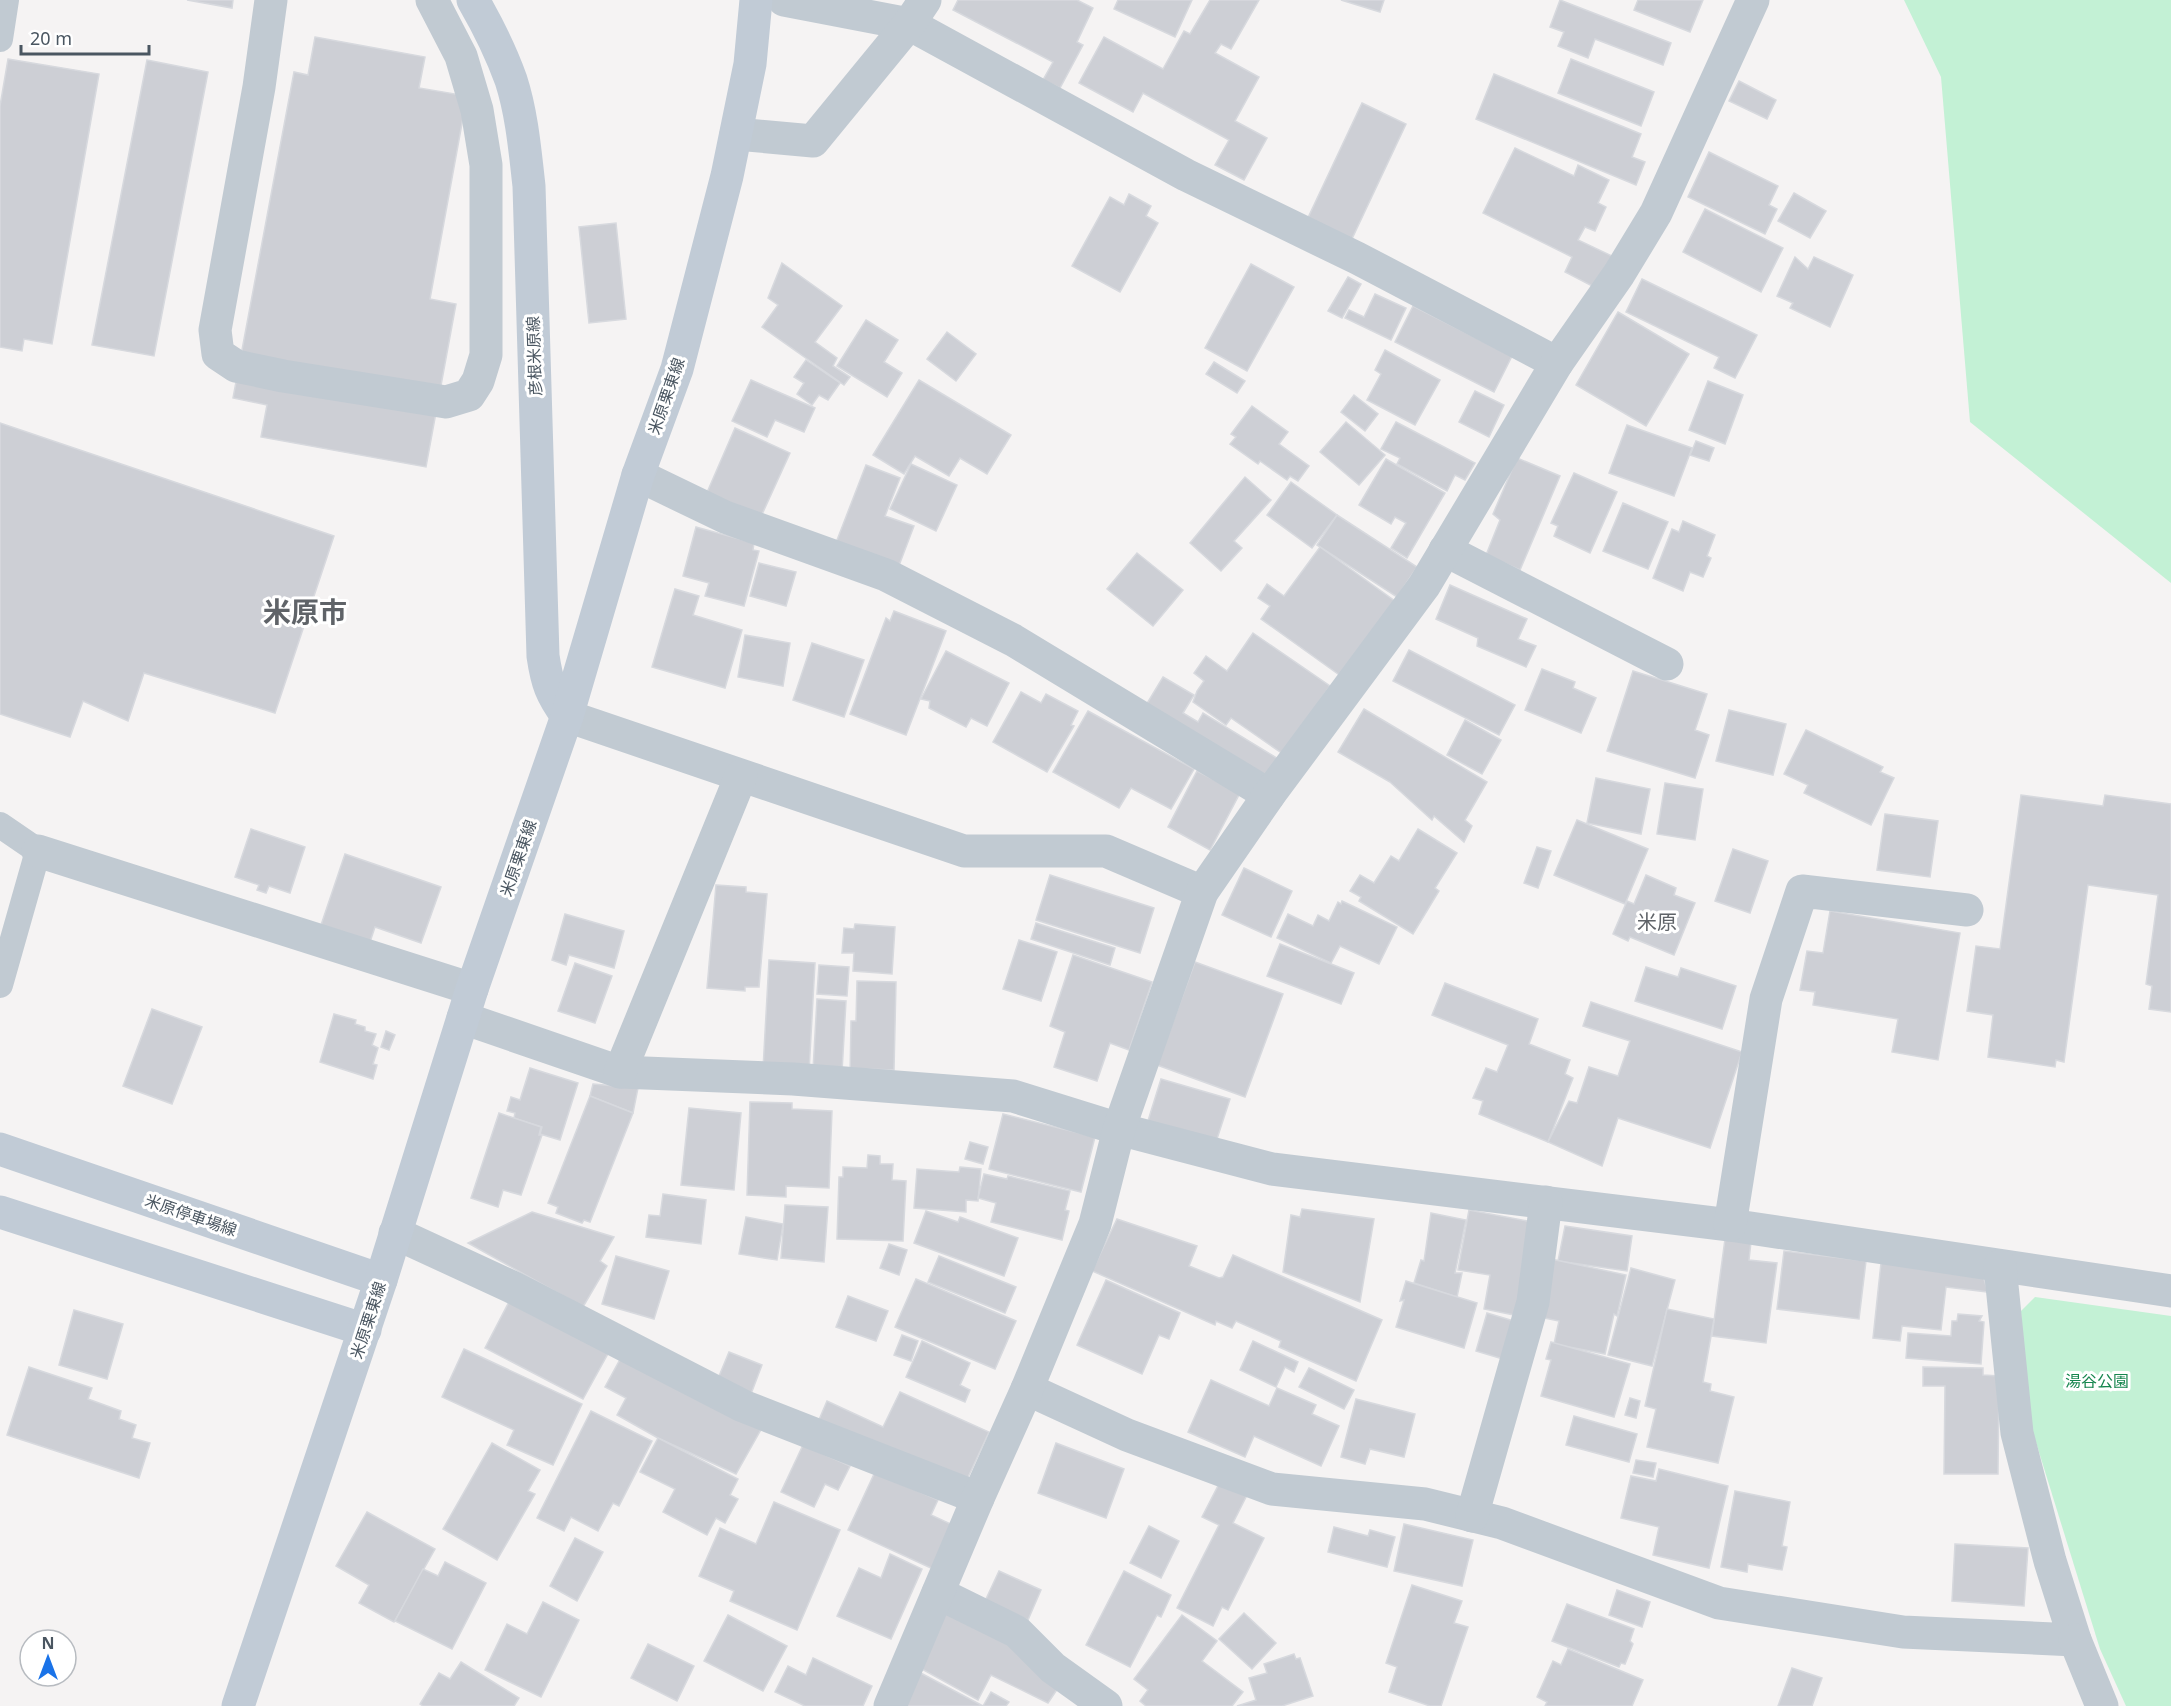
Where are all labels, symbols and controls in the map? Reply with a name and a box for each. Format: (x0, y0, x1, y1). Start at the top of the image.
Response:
scale bar (21, 18, 148, 56)
text: 20 m (30, 26, 72, 50)
street label: 彦根米原線 (522, 316, 546, 396)
street label: 米原栗東線 (643, 355, 689, 437)
district label: 米原市 (263, 592, 347, 630)
street label: 米原栗東線 (495, 817, 541, 899)
district label: 米原 (1637, 908, 1677, 935)
street label: 米原停車場線 (142, 1189, 240, 1241)
street label: 米原栗東線 (345, 1279, 391, 1361)
park label: 湯谷公園 (2065, 1370, 2129, 1392)
north arrow (18, 1628, 78, 1688)
text: N (41, 1632, 55, 1654)

